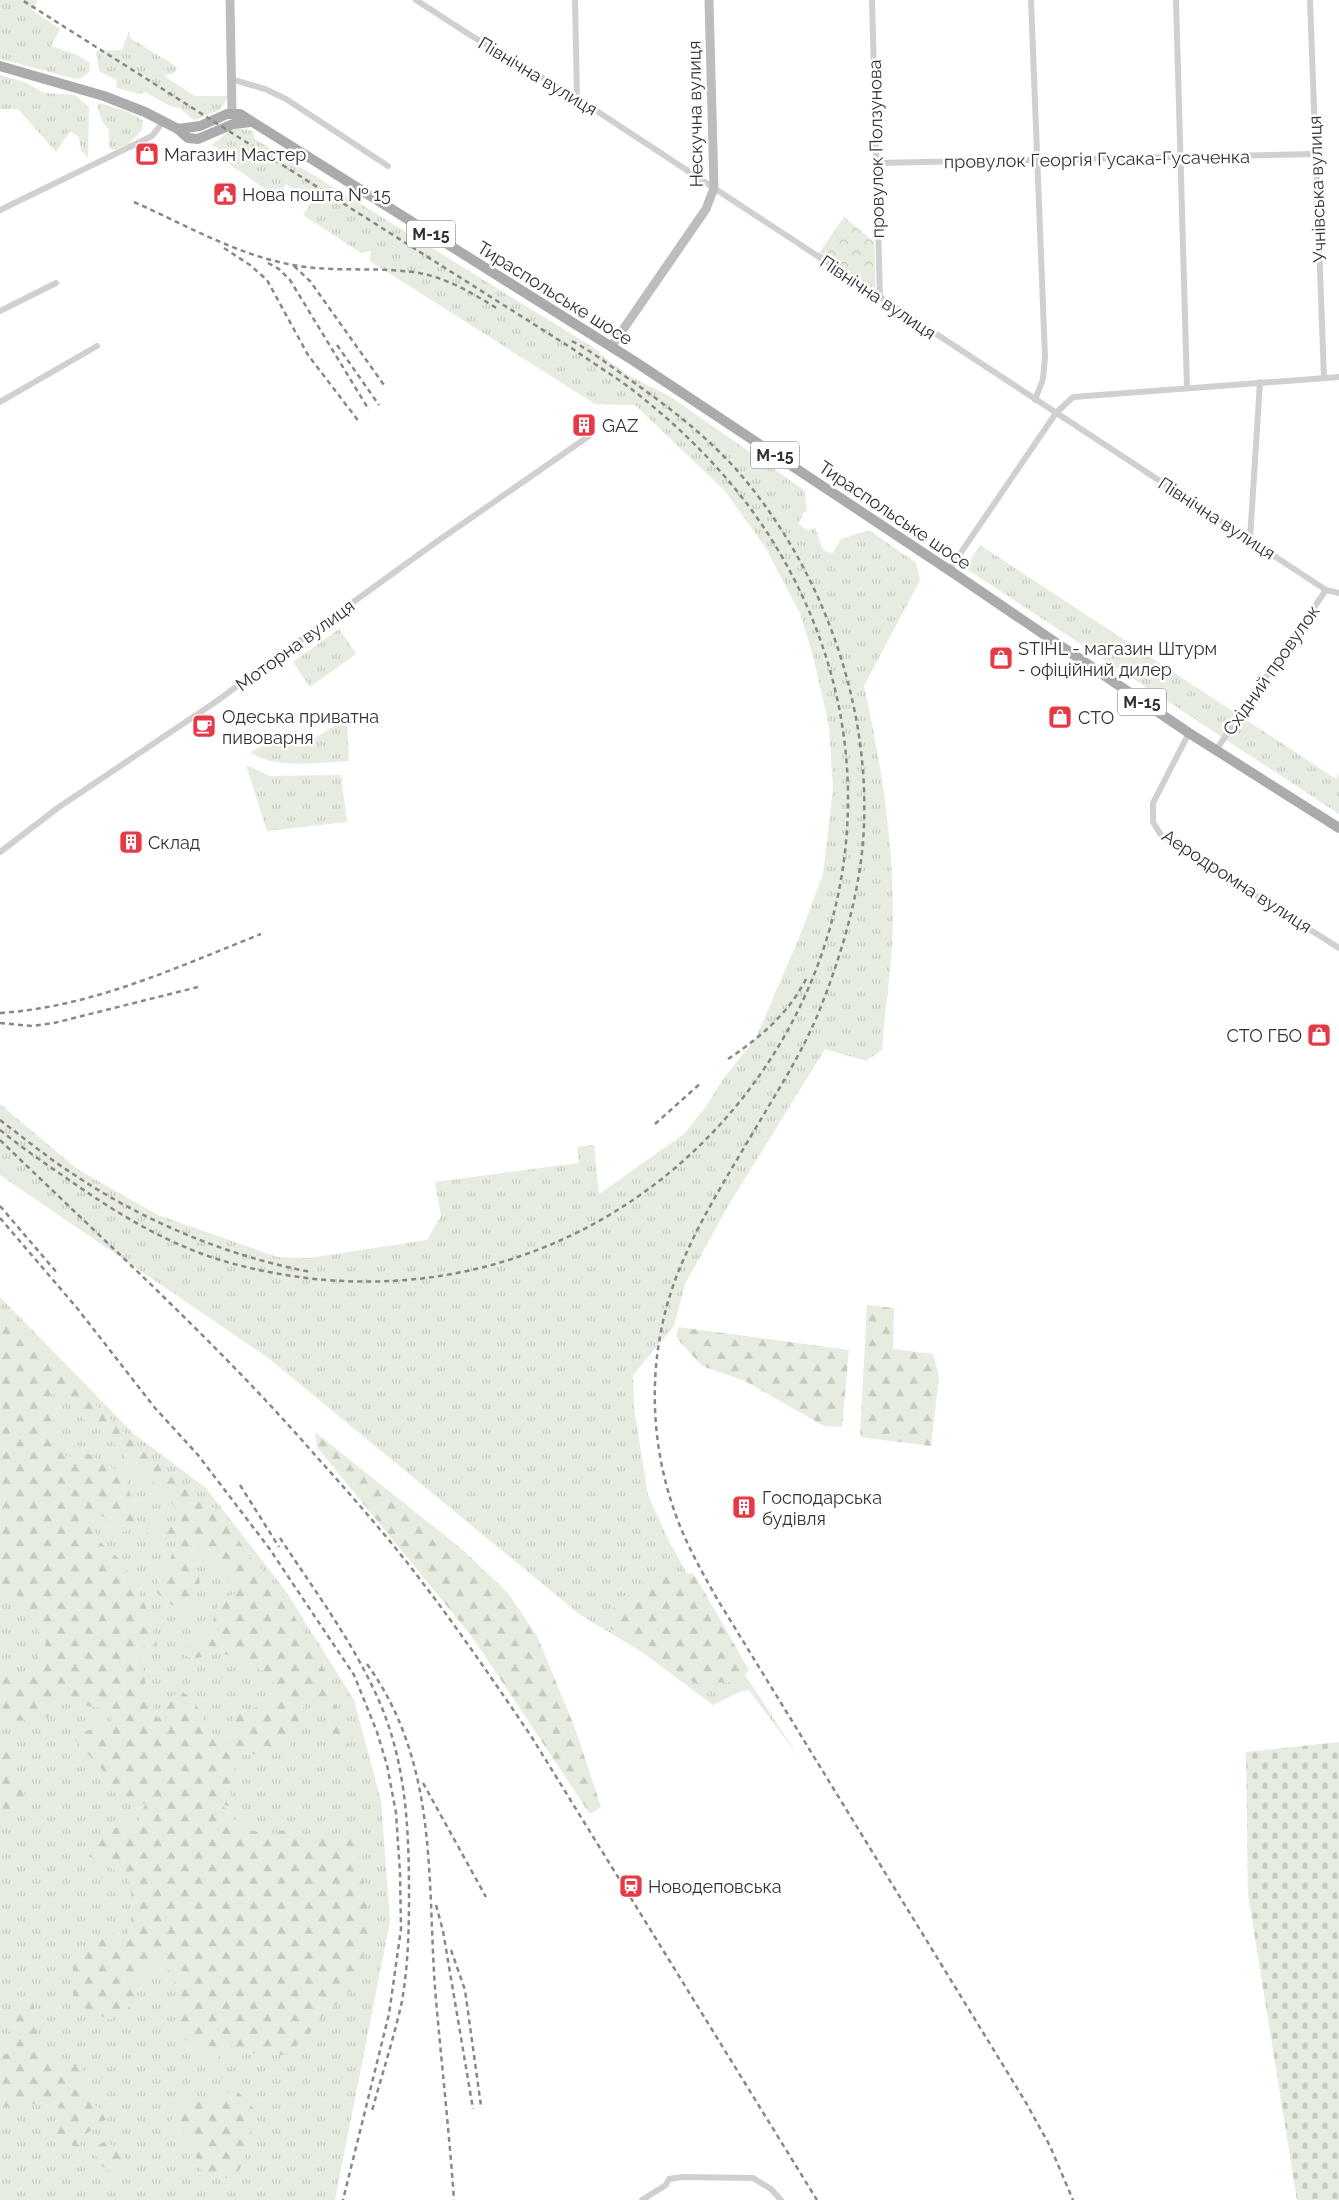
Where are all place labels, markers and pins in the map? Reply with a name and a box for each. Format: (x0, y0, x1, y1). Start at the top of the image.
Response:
shop icon: Магазин Мастер (134, 141, 160, 167)
place label: Магазин Мастер (164, 144, 306, 165)
public building icon: Нова пошта № 15 (212, 181, 238, 207)
place label: Нова пошта № 15 (242, 184, 391, 205)
building icon: GAZ (571, 412, 597, 438)
place label: GAZ (602, 415, 638, 436)
place label: STIHL - магазин Штурм - офіційний дилер (1018, 638, 1217, 680)
shop icon: STIHL - магазин Штурм - офіційний дилер (988, 645, 1014, 671)
shop icon: СТО (1047, 704, 1073, 730)
place label: Одеська приватна пивоварня (222, 706, 379, 748)
place label: СТО (1078, 707, 1114, 728)
cafe icon: Одеська приватна пивоварня (191, 713, 217, 739)
building icon: Склад (118, 829, 144, 855)
place label: Склад (148, 832, 200, 853)
shop icon: СТО ГБО (1306, 1022, 1332, 1048)
place label: СТО ГБО (1227, 1025, 1302, 1046)
place label: Господарська будівля (762, 1487, 882, 1529)
building icon: Господарська будівля (731, 1494, 757, 1520)
station icon: Новодеповська (618, 1873, 644, 1899)
place label: Новодеповська (648, 1876, 782, 1897)

